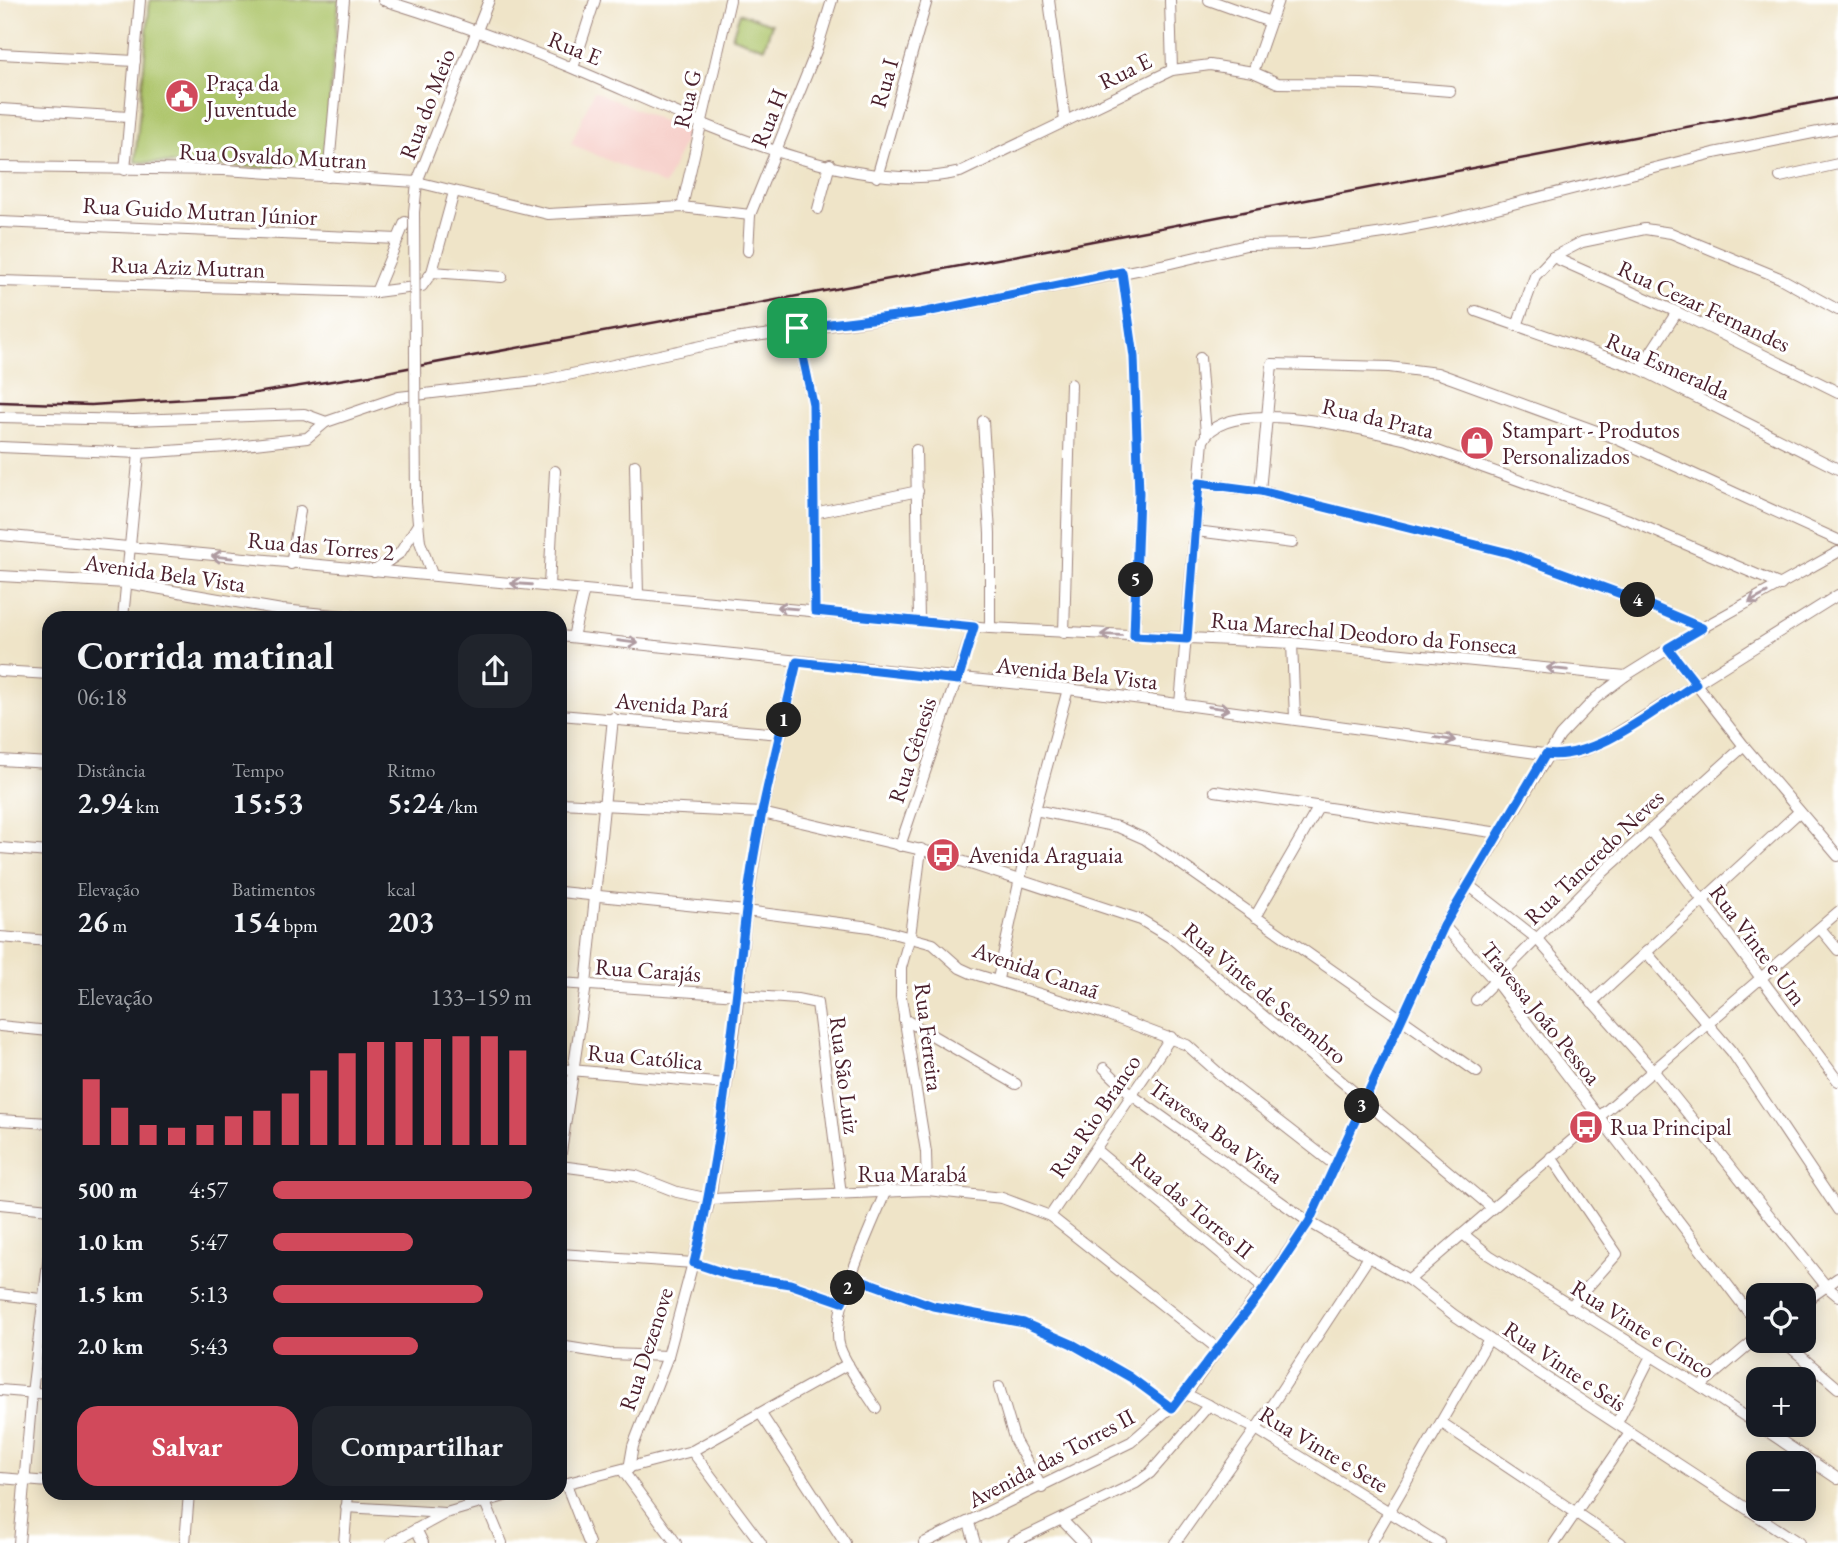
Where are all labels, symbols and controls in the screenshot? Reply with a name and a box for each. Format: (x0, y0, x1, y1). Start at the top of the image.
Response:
street label: Rua E (544, 24, 606, 72)
street label: Rua do Meio (392, 44, 462, 164)
street label: Rua E (1094, 45, 1156, 97)
street label: Rua I (863, 55, 905, 111)
street label: Rua G (666, 67, 708, 131)
place label: Praça da Juventude (204, 68, 297, 124)
public building icon: Praça da Juventude (163, 77, 201, 115)
street label: Rua H (744, 84, 794, 152)
street label: Rua Osvaldo Mutran (178, 136, 368, 176)
street label: Rua Guido Mutran Júnior (82, 190, 318, 232)
street label: Rua Aziz Mutran (110, 249, 266, 285)
street label: Rua Cezar Fernandes (1613, 253, 1795, 359)
pin (767, 298, 827, 358)
icon: arrive (778, 309, 816, 347)
street label: Rua Esmeralda (1601, 325, 1735, 407)
street label: Rua da Prata (1319, 391, 1438, 446)
place label: Stampart - Produtos Personalizados (1502, 415, 1680, 471)
shop icon: Stampart - Produtos Personalizados (1458, 424, 1496, 462)
street label: Rua das Torres 2 (247, 525, 395, 567)
street label: Avenida Bela Vista (82, 547, 248, 599)
one-way arrow (211, 550, 233, 563)
pin: 5 (1118, 562, 1154, 598)
text: 5 (1130, 567, 1141, 592)
one-way arrow (510, 577, 533, 590)
pin: 4 (1620, 582, 1656, 618)
text: 4 (1632, 587, 1643, 612)
one-way arrow (1748, 591, 1768, 605)
one-way arrow (776, 601, 798, 614)
street label: Rua Marechal Deodoro da Fonseca (1210, 605, 1519, 661)
one-way arrow (1100, 628, 1123, 641)
text: Corrida matinal (77, 631, 334, 680)
button: share (458, 634, 532, 708)
one-way arrow (616, 635, 639, 648)
street label: Avenida Bela Vista (994, 650, 1160, 696)
one-way arrow (1547, 662, 1569, 675)
text: 06:18 (77, 682, 127, 712)
street label: Avenida Pará (613, 685, 731, 725)
street label: Rua Gênesis (881, 693, 943, 807)
pin: 1 (766, 702, 802, 738)
one-way arrow (1207, 702, 1230, 715)
text: 1 (778, 707, 789, 732)
one-way arrow (1433, 733, 1456, 746)
text: Distância (77, 758, 146, 783)
text: Tempo (232, 758, 284, 783)
text: Ritmo (387, 758, 435, 783)
text: 2.94 (77, 783, 132, 822)
text: 15:53 (232, 783, 304, 822)
text: 5:24 (387, 783, 443, 822)
street label: Rua Tancredo Neves (1518, 783, 1670, 931)
text: km (132, 794, 160, 819)
text: /km (443, 794, 478, 819)
bus stop icon: Avenida Araguaia (924, 836, 962, 874)
place label: Avenida Araguaia (967, 840, 1124, 870)
text: Elevação (77, 877, 140, 902)
text: Batimentos (232, 877, 315, 902)
text: kcal (387, 877, 416, 902)
street label: Rua Vinte e Um (1703, 878, 1813, 1012)
text: 26 (77, 902, 109, 941)
text: 154 (232, 902, 280, 941)
text: 203 (387, 902, 435, 941)
text: m (109, 913, 127, 938)
text: bpm (280, 913, 318, 938)
street label: Rua Vinte de Setembro (1177, 915, 1353, 1071)
street label: Avenida Canaã (968, 934, 1104, 1006)
street label: Travessa João Pessoa (1474, 935, 1609, 1091)
street label: Rua Carajás (594, 951, 702, 989)
street label: Rua Ferreira (907, 981, 951, 1094)
text: Elevação (77, 982, 153, 1012)
text: 133–159 m (431, 982, 532, 1012)
street label: Rua São Luiz (823, 1015, 867, 1136)
street label: Rua Católica (586, 1037, 705, 1077)
street label: Rua Rio Branco (1043, 1048, 1147, 1184)
street label: Travessa Boa Vista (1143, 1072, 1290, 1190)
pin: 3 (1344, 1088, 1380, 1124)
text: 3 (1356, 1093, 1367, 1118)
bus stop icon: Rua Principal (1567, 1108, 1605, 1146)
place label: Rua Principal (1610, 1112, 1732, 1142)
street label: Rua das Torres II (1124, 1145, 1260, 1265)
street label: Rua Marabá (857, 1159, 967, 1189)
text: 500 m (77, 1175, 138, 1205)
text: 4:57 (189, 1175, 228, 1205)
text: 1.0 km (77, 1227, 144, 1257)
text: 5:47 (189, 1227, 228, 1257)
pin: 2 (830, 1270, 866, 1306)
street label: Rua Vinte e Cinco (1566, 1273, 1720, 1385)
text: 2 (842, 1275, 853, 1300)
text: 1.5 km (77, 1279, 144, 1309)
text: 5:13 (189, 1279, 228, 1309)
map controls (1746, 1283, 1816, 1521)
button: locate (1746, 1283, 1816, 1353)
street label: Rua Dezenove (612, 1284, 680, 1414)
street label: Rua Vinte e Seis (1498, 1314, 1632, 1418)
text: 2.0 km (77, 1331, 144, 1361)
text: 5:43 (189, 1331, 228, 1361)
button: + (1746, 1367, 1816, 1437)
street label: Rua Vinte e Sete (1254, 1399, 1394, 1499)
street label: Avenida das Torres II (961, 1401, 1140, 1515)
button: Salvar (77, 1406, 298, 1486)
button: Compartilhar (312, 1406, 532, 1486)
button: − (1746, 1451, 1816, 1521)

